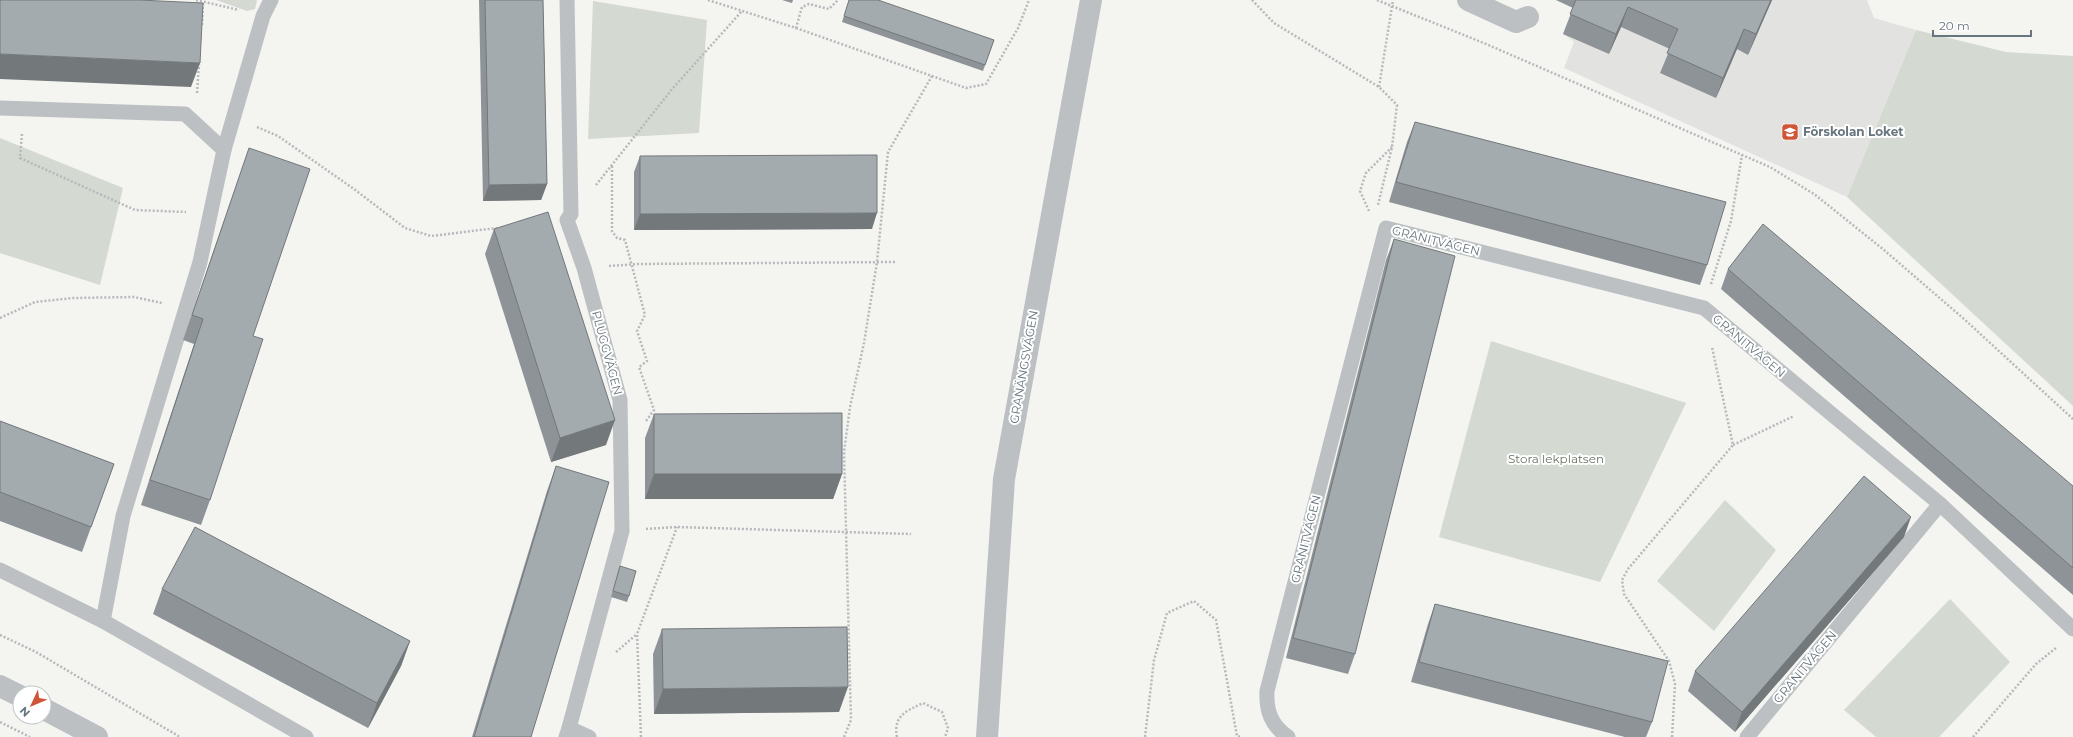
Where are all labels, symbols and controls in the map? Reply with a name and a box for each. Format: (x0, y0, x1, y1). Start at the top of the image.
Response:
scale bar (1933, 12, 2031, 38)
text: 20 m (1939, 18, 1970, 33)
school or university icon: Förskolan Loket (1780, 122, 1800, 142)
place label: Förskolan Loket (1803, 124, 1904, 139)
street label: GRANITVÄGEN (1391, 222, 1482, 259)
street label: PLUGGVÄGEN (589, 309, 626, 397)
street label: GRANÄNGSVÄGEN (1006, 309, 1041, 425)
street label: GRANITVÄGEN (1710, 311, 1789, 380)
park label: Stora lekplatsen (1508, 451, 1604, 466)
street label: GRANITVÄGEN (1287, 493, 1324, 584)
street label: GRANITVÄGEN (1770, 627, 1839, 706)
north arrow (12, 685, 52, 725)
text: N (17, 704, 33, 720)

